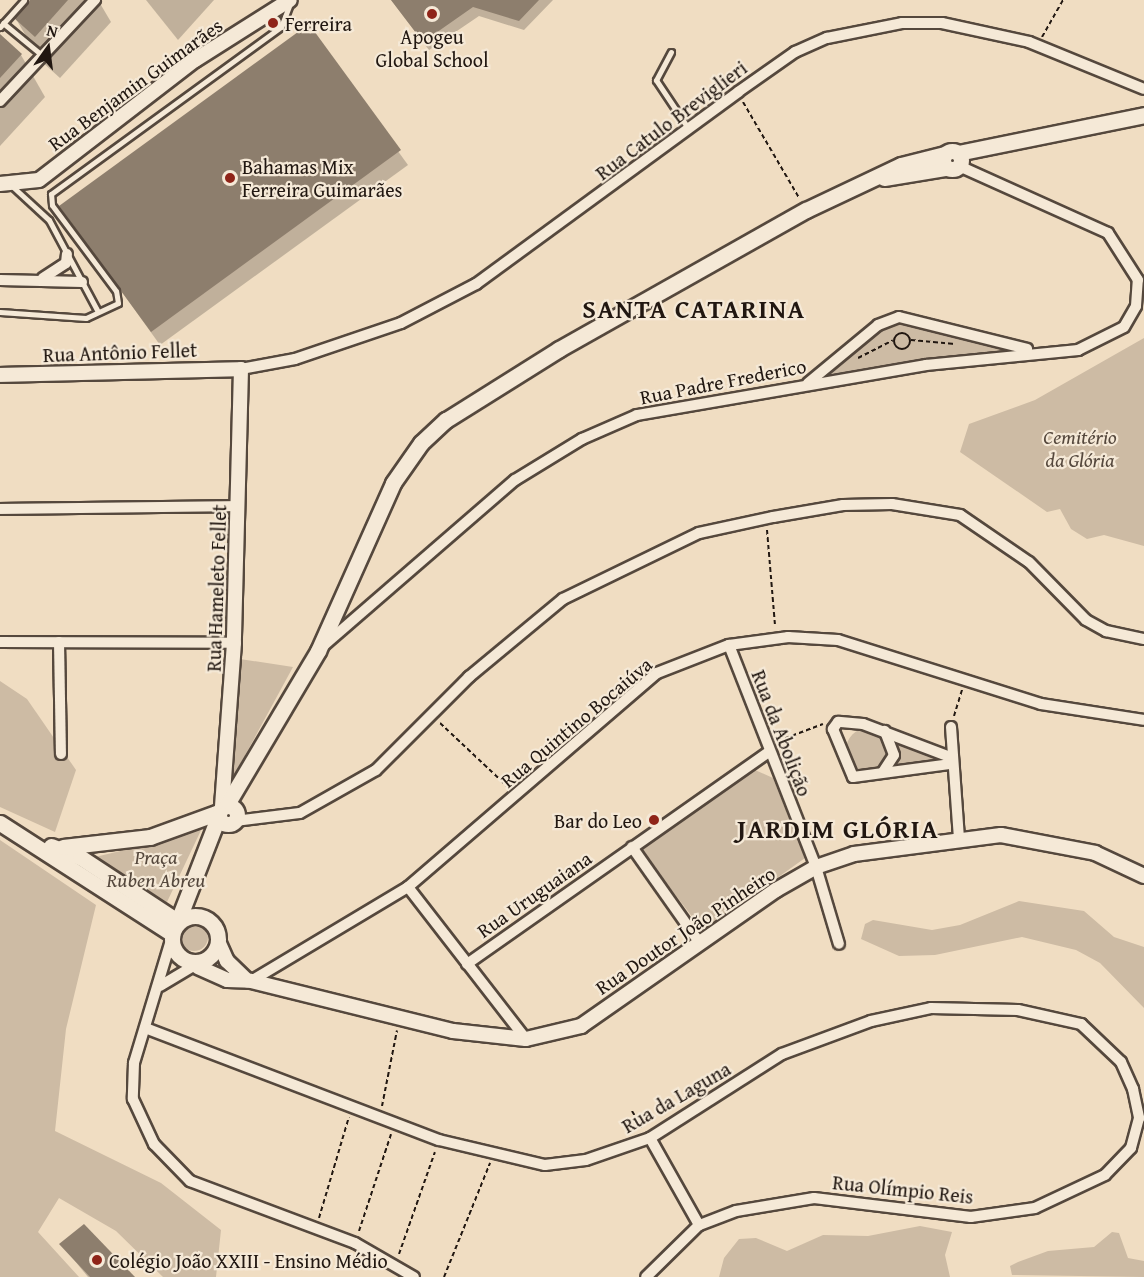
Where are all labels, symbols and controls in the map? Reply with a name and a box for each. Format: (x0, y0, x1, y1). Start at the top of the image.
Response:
marker: Apogeu Global School (425, 7, 439, 21)
place label: Ferreira (285, 11, 352, 35)
street label: Rua Benjamin Guimarães (43, 13, 227, 155)
marker: Ferreira (266, 16, 280, 30)
north arrow (18, 18, 78, 78)
text: N (44, 18, 60, 43)
place label: Apogeu Global School (375, 24, 489, 71)
street label: Rua Catulo Breviglieri (591, 55, 751, 185)
place label: Bahamas Mix Ferreira Guimarães (242, 154, 402, 201)
marker: Bahamas Mix Ferreira Guimarães (223, 171, 237, 185)
district label: SANTA CATARINA (582, 293, 806, 325)
street label: Rua Antônio Fellet (42, 337, 198, 367)
street label: Rua Padre Frederico (638, 353, 808, 409)
park label: Cemitério da Glória (1043, 424, 1117, 471)
street label: Rua Hameleto Fellet (201, 504, 231, 672)
street label: Rua Quintino Bocaiúva (496, 652, 656, 792)
street label: Rua da Abolição (747, 667, 817, 799)
place label: Bar do Leo (554, 808, 642, 832)
marker: Bar do Leo (647, 813, 661, 827)
district label: JARDIM GLÓRIA (737, 813, 939, 845)
park label: Praça Ruben Abreu (107, 844, 205, 891)
street label: Rua Uruguaiana (472, 846, 596, 942)
street label: Rua Doutor João Pinheiro (590, 861, 780, 999)
street label: Rua da Laguna (617, 1056, 735, 1138)
street label: Rua Olímpio Reis (831, 1170, 975, 1208)
place label: Colégio João XXIII - Ensino Médio (109, 1248, 388, 1272)
marker: Colégio João XXIII - Ensino Médio (90, 1253, 104, 1267)

